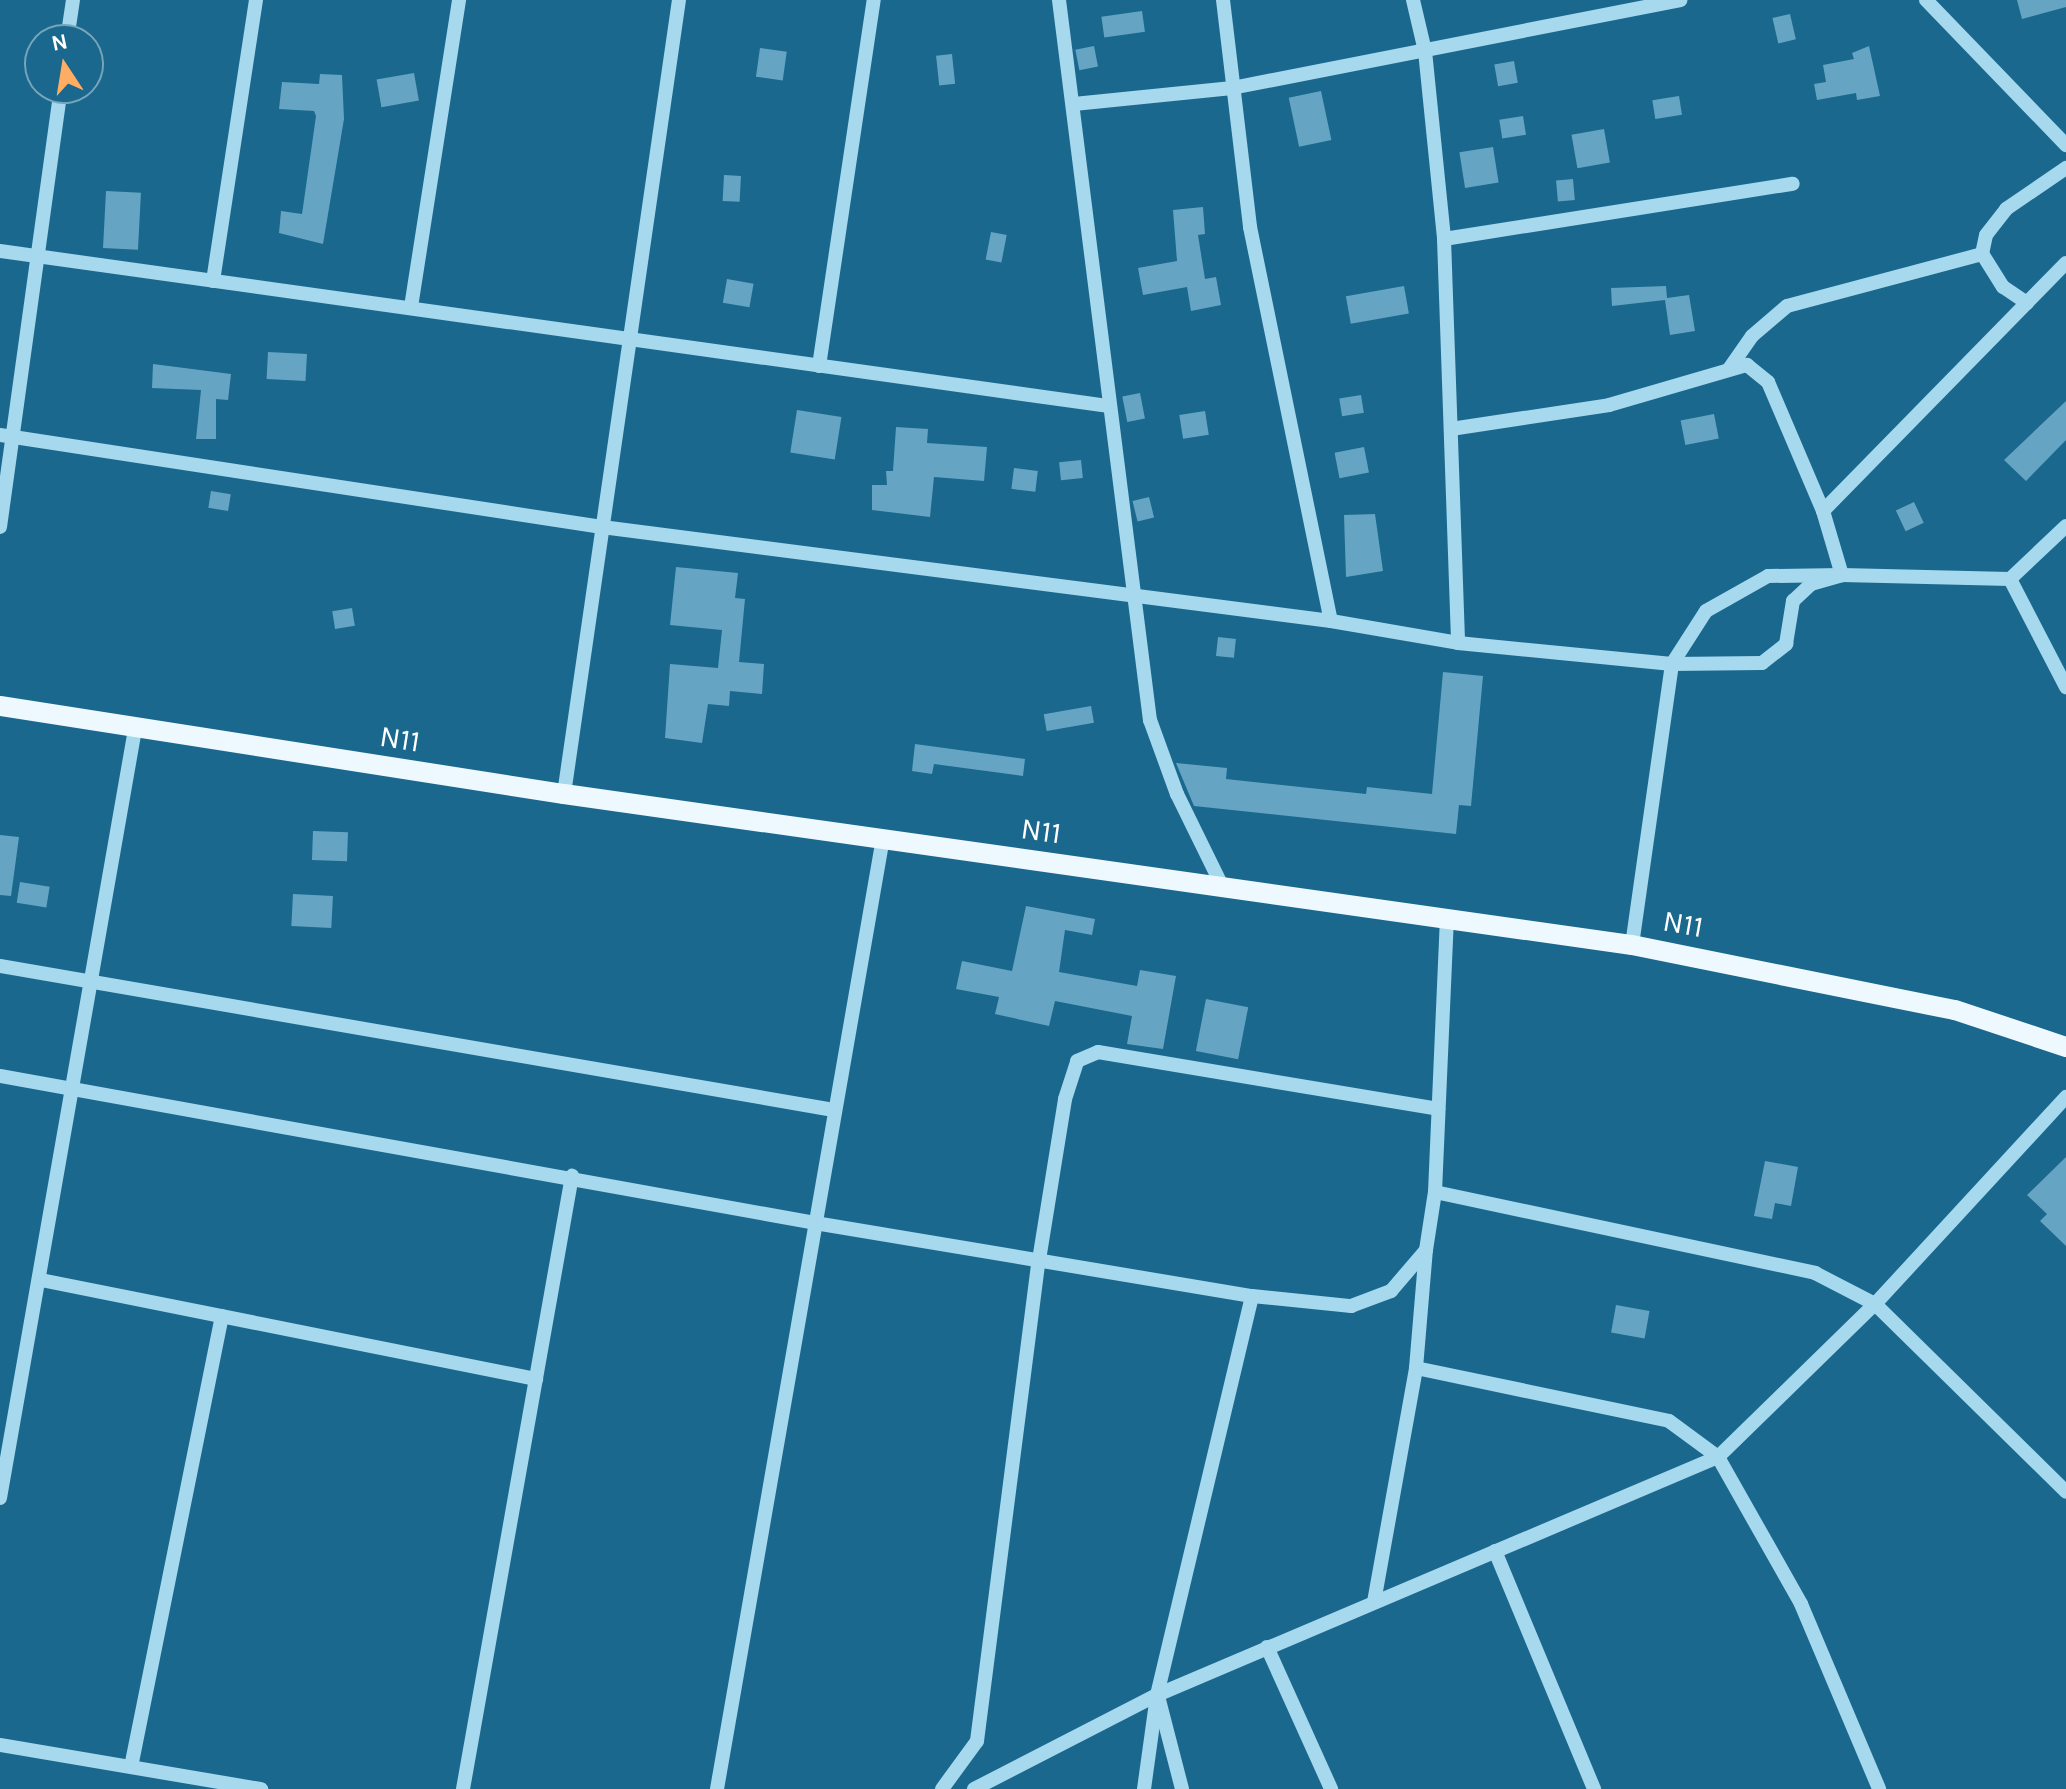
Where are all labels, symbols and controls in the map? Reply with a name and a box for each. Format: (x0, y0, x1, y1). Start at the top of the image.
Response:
north arrow (24, 24, 104, 104)
text: N (49, 28, 70, 57)
street label: N11 (377, 718, 423, 760)
street label: N11 (1019, 810, 1063, 852)
street label: N11 (1660, 903, 1706, 945)

